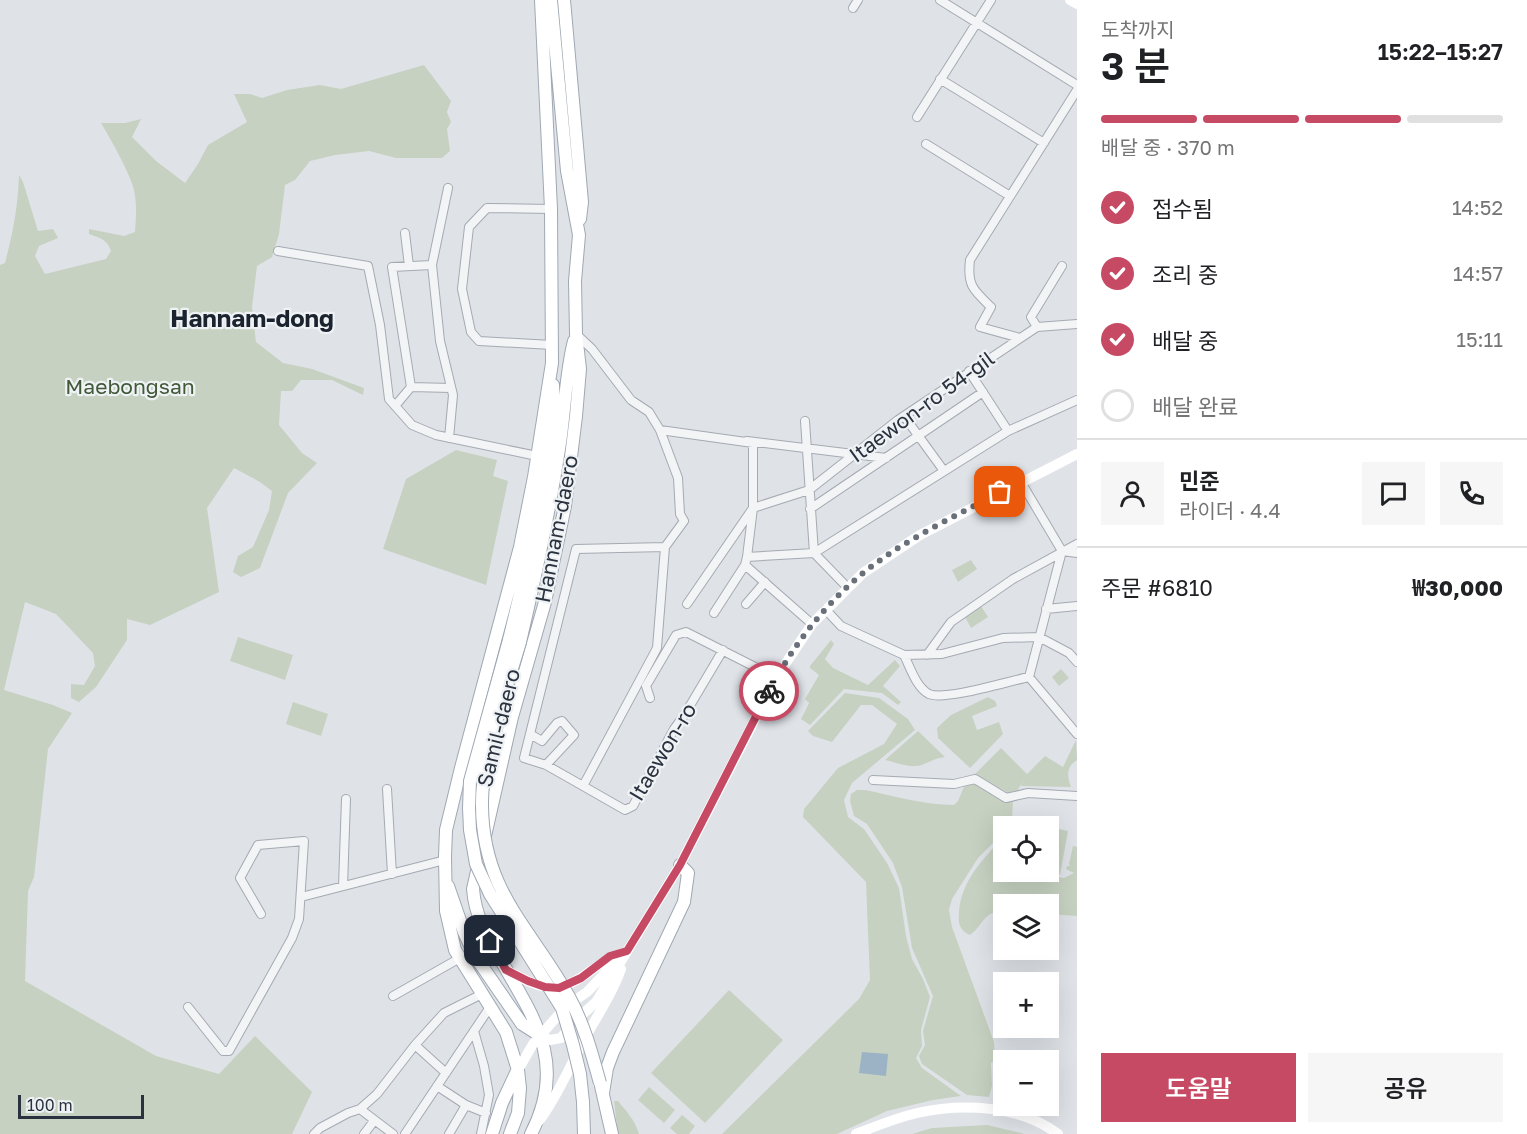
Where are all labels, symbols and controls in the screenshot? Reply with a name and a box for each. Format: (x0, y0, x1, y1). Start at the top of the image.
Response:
text: 도착까지 (1101, 17, 1175, 41)
text: 15:22–15:27 (1378, 38, 1503, 65)
text: 3 분 (1101, 42, 1170, 89)
text: 배달 중 · 370 m (1101, 135, 1235, 159)
icon: check (1101, 191, 1134, 224)
text: 접수됨 (1152, 195, 1213, 222)
text: 14:52 (1452, 195, 1503, 219)
icon: check (1101, 257, 1134, 290)
text: 조리 중 (1152, 261, 1218, 288)
text: 14:57 (1453, 261, 1503, 285)
district label: Hannam-dong (170, 303, 334, 332)
icon: check (1101, 323, 1134, 356)
text: 배달 중 (1152, 327, 1218, 354)
text: 15:11 (1456, 327, 1503, 351)
street label: Itaewon-ro 54-gil (844, 345, 999, 468)
park label: Maebongsan (65, 373, 195, 399)
text: 배달 완료 (1152, 393, 1238, 420)
street label: Hannam-daero (529, 453, 583, 605)
button: person (1101, 462, 1164, 525)
button: chat (1362, 462, 1425, 525)
button: phone (1440, 462, 1503, 525)
pin (974, 466, 1025, 517)
text: 민준 (1179, 467, 1219, 494)
icon: bag (983, 475, 1016, 508)
text: 라이더 · 4.4 (1179, 498, 1281, 522)
text: 주문 #6810 (1101, 574, 1213, 601)
text: ₩30,000 (1412, 574, 1503, 601)
courier (739, 661, 799, 721)
street label: Samil-daero (471, 666, 525, 790)
icon: bike (753, 675, 786, 708)
street label: Itaewon-ro (623, 698, 702, 805)
map controls (993, 816, 1059, 1116)
button: locate (993, 816, 1059, 882)
button: layers (993, 894, 1059, 960)
pin (464, 915, 515, 966)
icon: home (473, 924, 506, 957)
button: + (993, 972, 1059, 1038)
button: − (993, 1050, 1059, 1116)
button: 도움말 (1101, 1053, 1296, 1122)
button: 공유 (1308, 1053, 1503, 1122)
scale bar (18, 1092, 144, 1120)
text: 100 m (27, 1095, 73, 1115)

